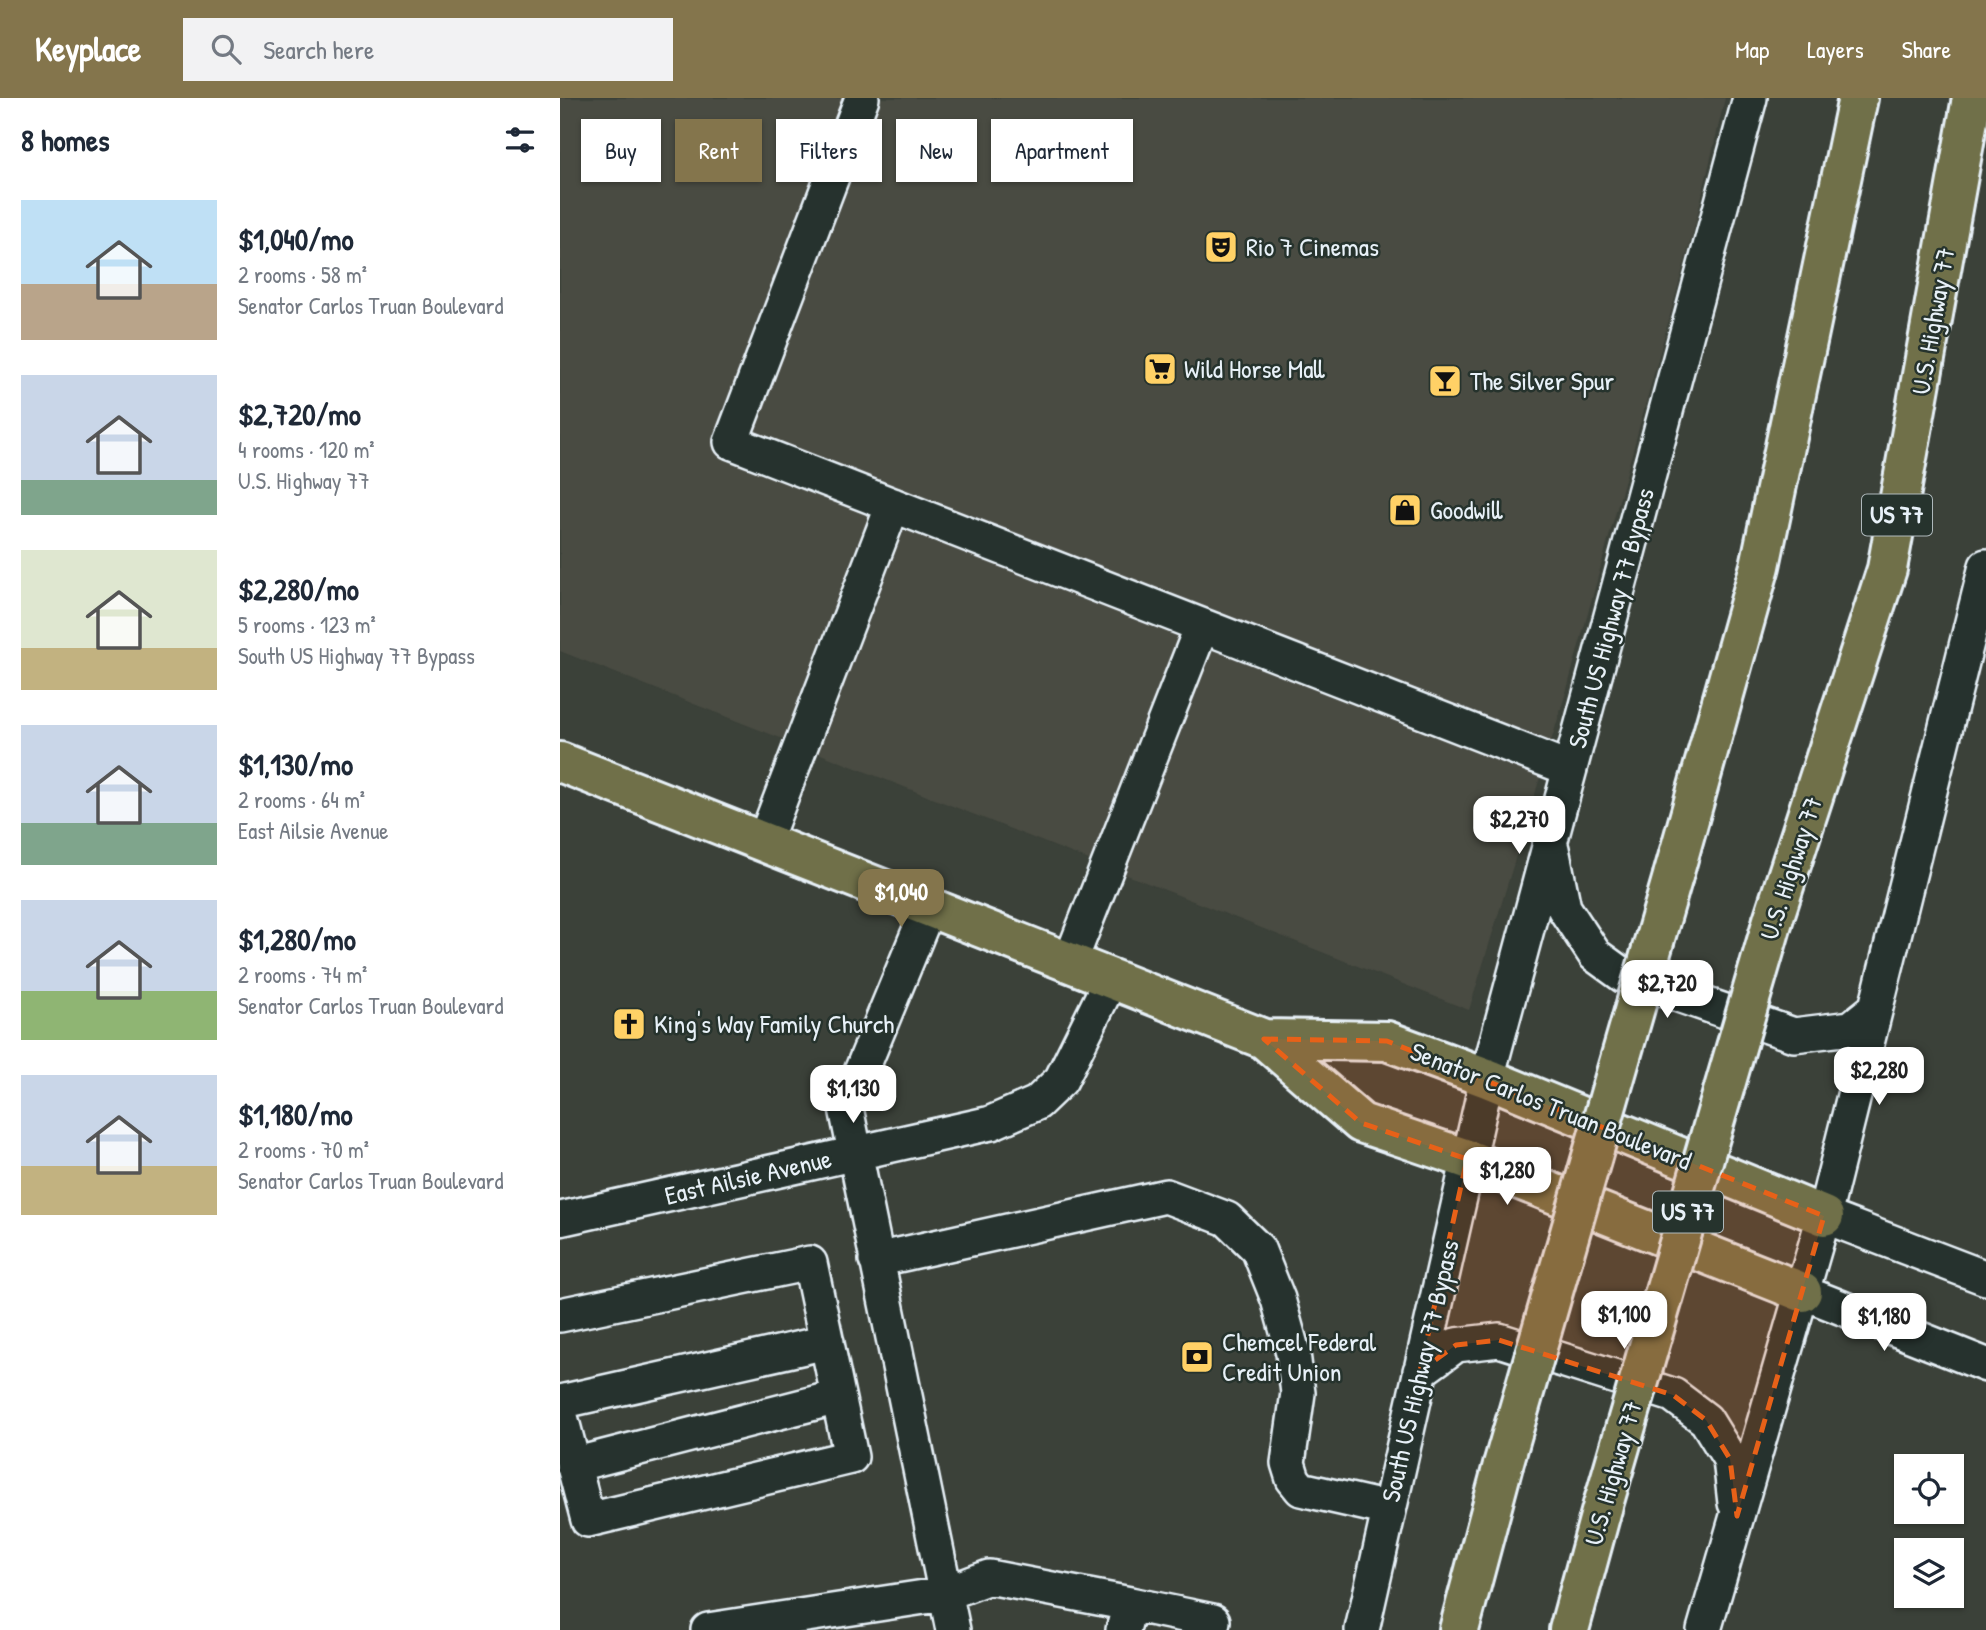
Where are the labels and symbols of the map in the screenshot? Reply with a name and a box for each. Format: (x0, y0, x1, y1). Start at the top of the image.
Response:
theatre icon: Rio 7 Cinemas (1202, 228, 1240, 266)
place label: Rio 7 Cinemas (1246, 229, 1379, 264)
street label: U.S. Highway 77 (1902, 245, 1963, 397)
supermarket icon: Wild Horse Mall (1141, 350, 1179, 388)
place label: Wild Horse Mall (1184, 351, 1326, 386)
bar icon: The Silver Spur (1426, 362, 1464, 400)
place label: The Silver Spur (1470, 363, 1614, 398)
street label: South US Highway 77 Bypass (1559, 484, 1662, 752)
shop icon: Goodwill (1386, 491, 1424, 529)
place label: Goodwill (1430, 492, 1503, 527)
road number: US 77 (1862, 494, 1932, 536)
street label: U.S. Highway 77 (1751, 792, 1830, 944)
pin: $2,270 (1462, 796, 1576, 856)
pin: $1,040 (844, 870, 958, 929)
pin: $2,720 (1610, 960, 1724, 1020)
church icon: King's Way Family Church (610, 1005, 648, 1043)
place label: King's Way Family Church (654, 1006, 894, 1041)
street label: Senator Carlos Truan Boulevard (1406, 1033, 1697, 1178)
pin: $2,280 (1822, 1048, 1936, 1107)
pin: $1,130 (796, 1066, 910, 1125)
street label: East Ailsie Avenue (661, 1140, 835, 1213)
pin: $1,280 (1450, 1148, 1564, 1207)
road number: US 77 (1653, 1192, 1723, 1232)
street label: South US Highway 77 Bypass (1372, 1236, 1467, 1505)
pin: $1,100 (1567, 1292, 1681, 1351)
pin: $1,180 (1827, 1294, 1941, 1353)
place label: Chemcel Federal Credit Union (1222, 1324, 1376, 1389)
bank icon: Chemcel Federal Credit Union (1178, 1338, 1216, 1376)
street label: U.S. Highway 77 (1575, 1397, 1650, 1549)

